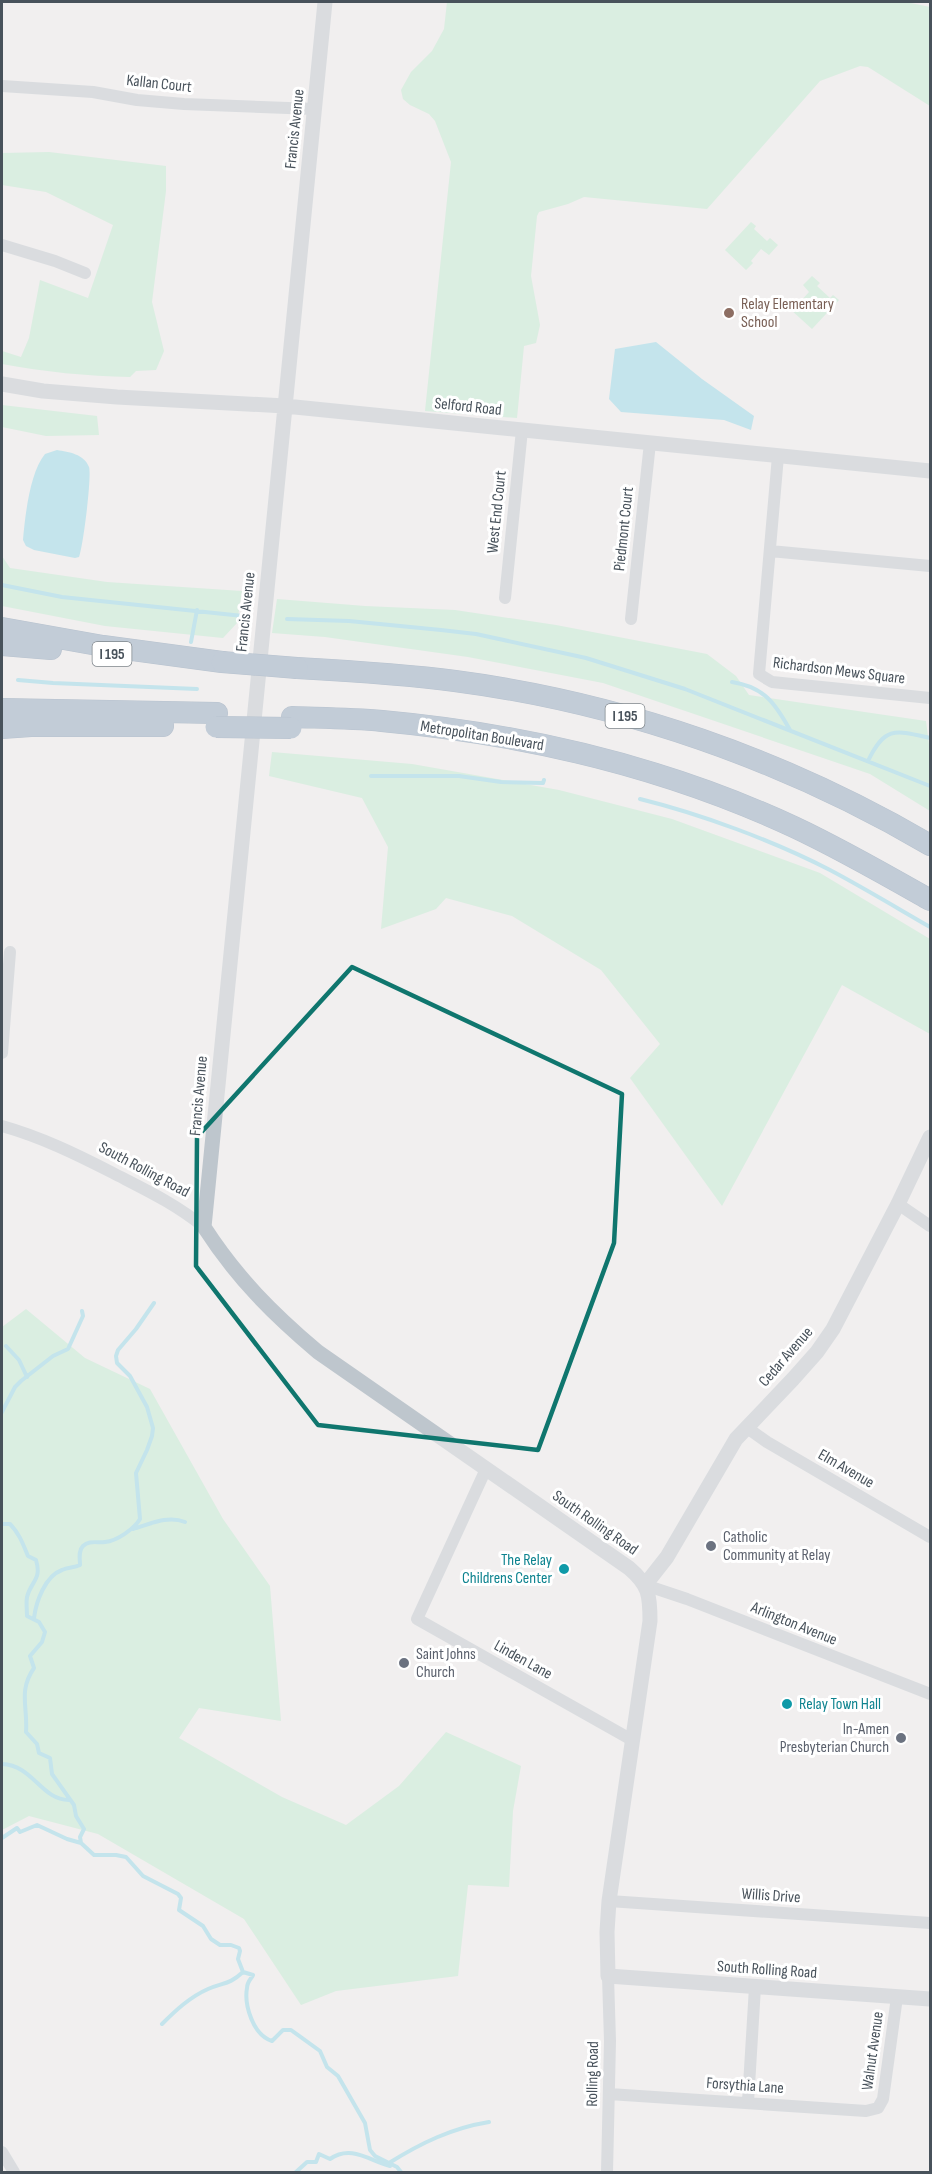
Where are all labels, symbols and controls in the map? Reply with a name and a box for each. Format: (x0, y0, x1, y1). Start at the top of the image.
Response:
street label: Kallan Court (125, 71, 193, 97)
street label: Francis Avenue (281, 88, 309, 170)
place label: Relay Elementary School (741, 295, 834, 332)
marker: Relay Elementary School (722, 306, 736, 320)
street label: Selford Road (433, 394, 503, 420)
street label: West End Court (483, 470, 511, 554)
street label: Piedmont Court (610, 486, 638, 572)
street label: Francis Avenue (232, 571, 260, 653)
road number: I 195 (92, 642, 132, 666)
street label: Richardson Mews Square (772, 653, 906, 689)
road number: I 195 (606, 704, 644, 728)
street label: Metropolitan Boulevard (419, 717, 545, 755)
street label: Francis Avenue (186, 1055, 212, 1137)
street label: South Rolling Road (95, 1138, 193, 1202)
street label: Cedar Avenue (755, 1323, 817, 1391)
street label: Elm Avenue (815, 1445, 877, 1493)
street label: South Rolling Road (549, 1487, 641, 1559)
place label: Catholic Community at Relay (723, 1528, 830, 1565)
marker: Catholic Community at Relay (704, 1539, 718, 1553)
place label: The Relay Childrens Center (462, 1551, 552, 1588)
marker: The Relay Childrens Center (557, 1562, 571, 1576)
street label: Arlington Avenue (747, 1598, 840, 1650)
street label: Linden Lane (491, 1636, 555, 1684)
place label: Saint Johns Church (416, 1645, 476, 1682)
marker: Saint Johns Church (397, 1656, 411, 1670)
place label: Relay Town Hall (799, 1695, 881, 1714)
marker: Relay Town Hall (780, 1697, 794, 1711)
place label: In-Amen Presbyterian Church (780, 1720, 889, 1757)
marker: In-Amen Presbyterian Church (894, 1731, 908, 1745)
street label: Willis Drive (741, 1884, 801, 1908)
street label: South Rolling Road (716, 1957, 818, 1983)
street label: Walnut Avenue (858, 2010, 888, 2092)
street label: Rolling Road (583, 2041, 603, 2107)
street label: Forsythia Lane (706, 2074, 784, 2098)

